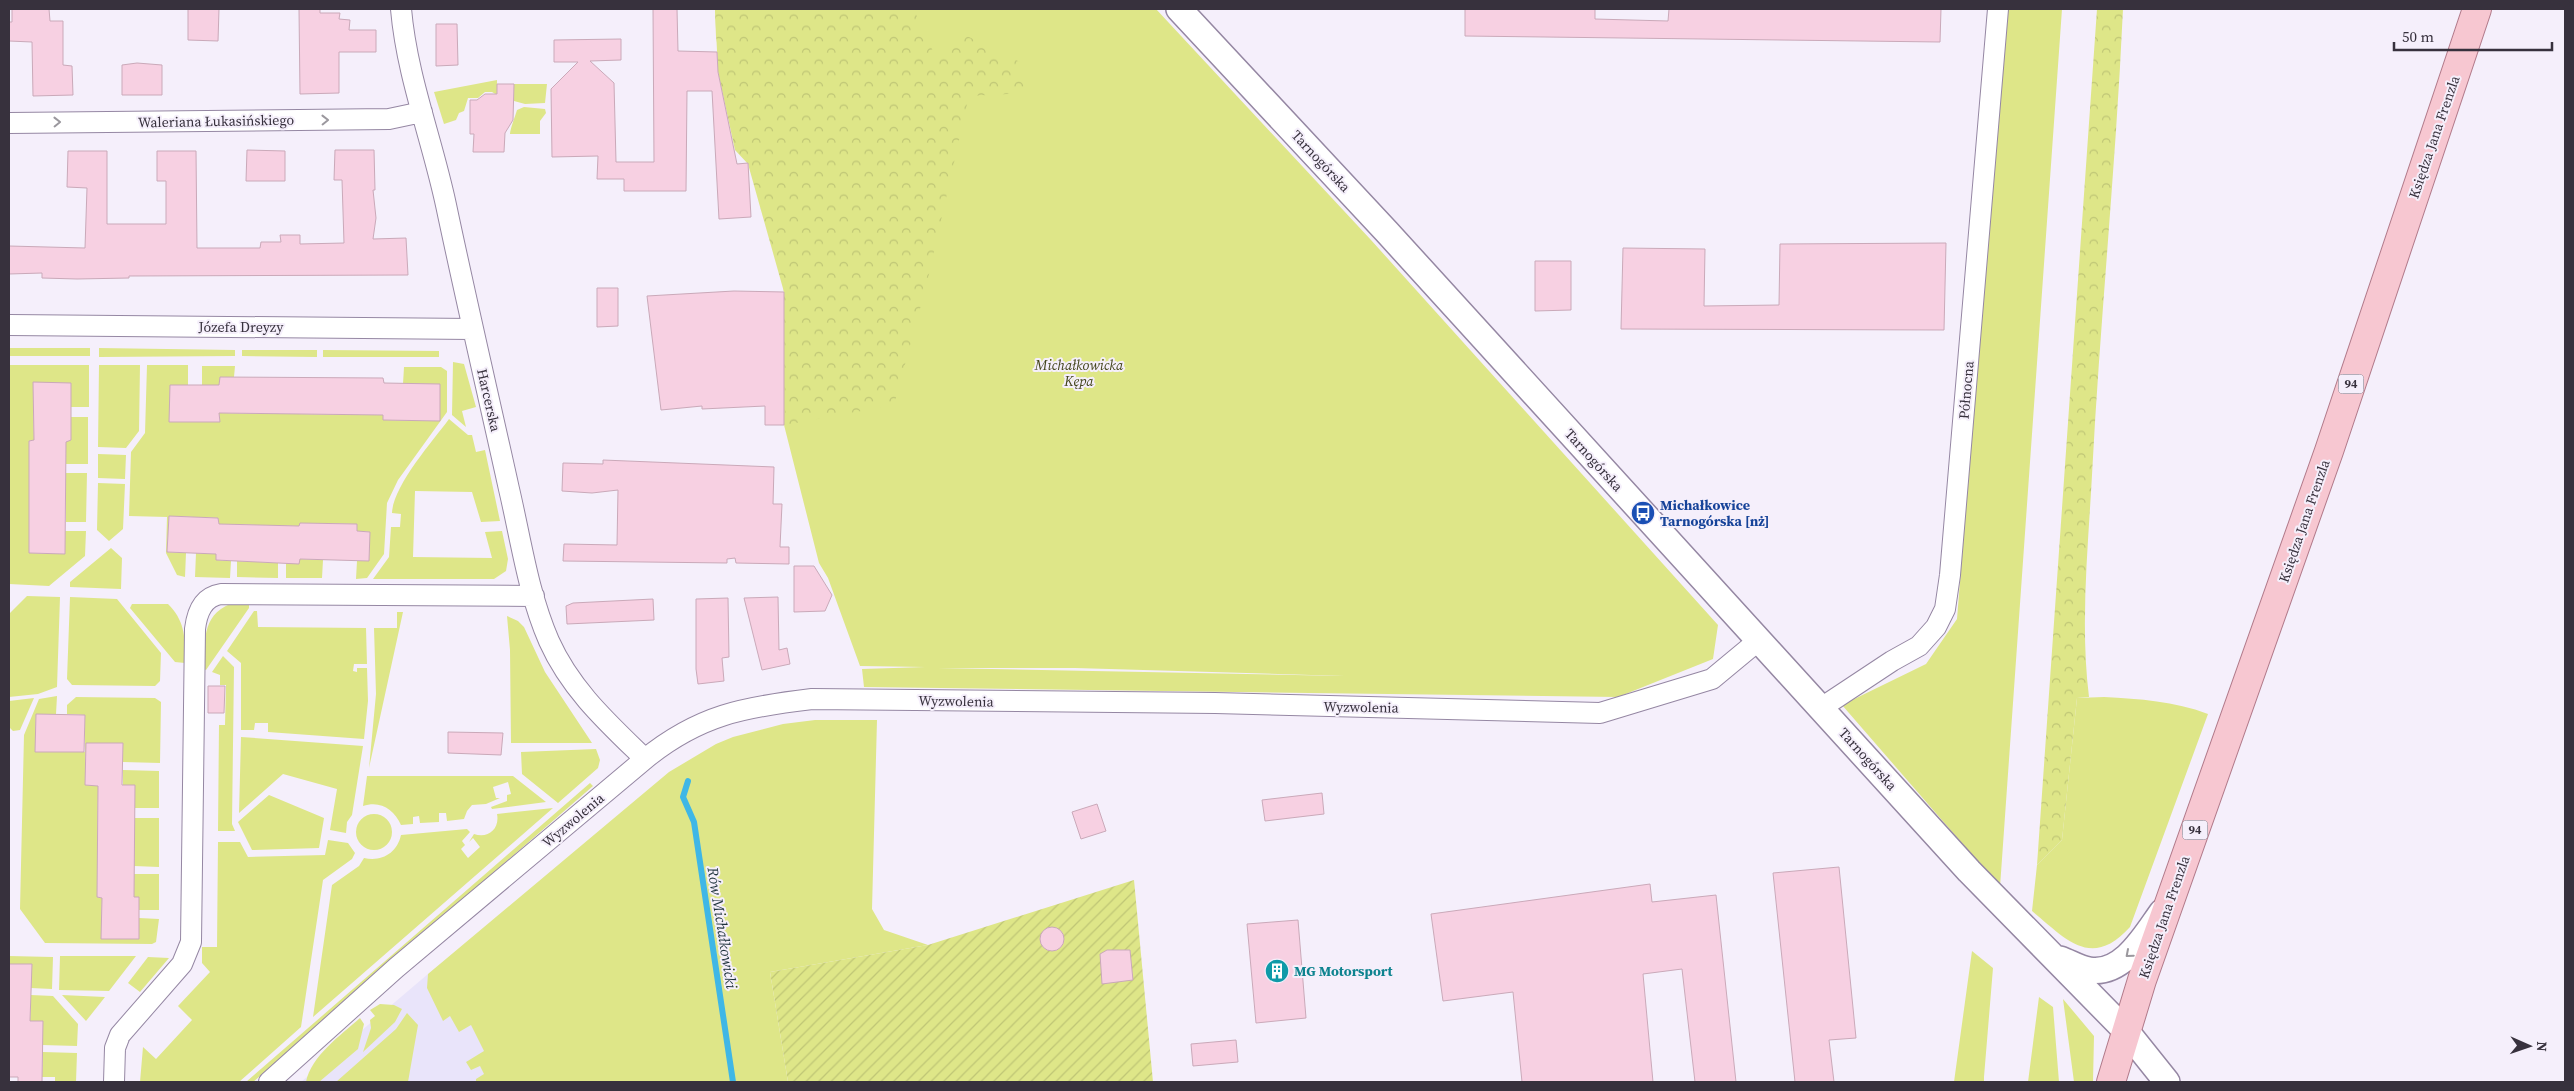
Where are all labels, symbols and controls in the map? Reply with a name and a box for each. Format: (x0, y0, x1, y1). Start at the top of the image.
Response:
scale bar (2394, 20, 2552, 52)
text: 50 m (2402, 26, 2434, 47)
street label: Księdza Jana Frenzla (2404, 72, 2465, 201)
street label: Waleriana Łukasińskiego (138, 110, 295, 132)
one-way arrow (322, 115, 329, 125)
one-way arrow (54, 117, 62, 127)
street label: Tarnogórska (1287, 126, 1356, 197)
street label: Józefa Dreyzy (198, 317, 284, 337)
park label: Michałkowicka Kępa (1034, 355, 1124, 391)
street label: Północna (1953, 359, 1979, 420)
street label: Harcerska (472, 367, 506, 434)
road number: 94 (2338, 374, 2364, 394)
street label: Tarnogórska (1560, 424, 1628, 496)
street label: Księdza Jana Frenzla (2274, 456, 2335, 585)
place label: Michałkowice Tarnogórska [nż] (1660, 495, 1769, 531)
bus stop icon: Michałkowice Tarnogórska [nż] (1630, 500, 1656, 526)
street label: Wyzwolenia (918, 690, 995, 712)
street label: Wyzwolenia (1323, 696, 1400, 718)
street label: Tarnogórska (1834, 723, 1902, 795)
street label: Wyzwolenia (538, 788, 609, 852)
road number: 94 (2182, 820, 2208, 840)
street label: Księdza Jana Frenzla (2134, 852, 2195, 981)
water label: Rów Michałkowicki (702, 865, 743, 991)
one-way arrow (2125, 949, 2134, 958)
building icon: MG Motorsport (1264, 958, 1290, 984)
place label: MG Motorsport (1294, 961, 1393, 981)
north arrow (2504, 1021, 2554, 1071)
text: N (2532, 1041, 2552, 1052)

